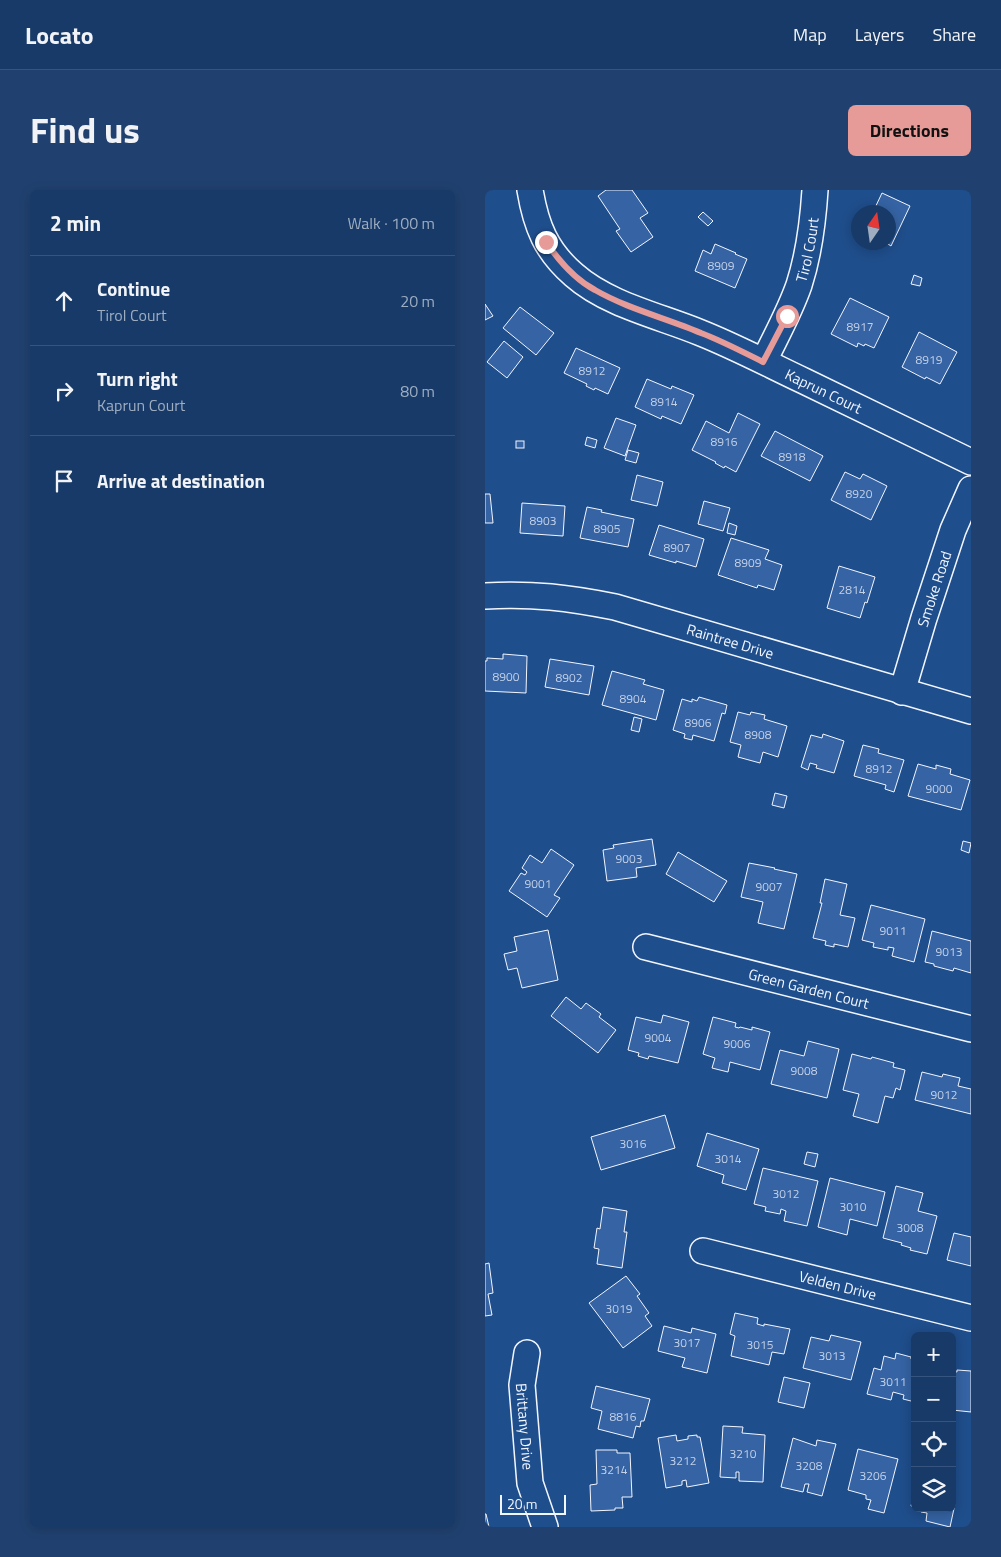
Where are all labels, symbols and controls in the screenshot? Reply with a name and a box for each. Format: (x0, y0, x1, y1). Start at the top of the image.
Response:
text: Locato (25, 17, 94, 53)
text: Map (793, 21, 827, 48)
text: Layers (855, 21, 904, 48)
text: Share (932, 21, 976, 48)
text: Find us (30, 103, 140, 157)
button: Directions (848, 105, 971, 156)
north arrow (851, 205, 896, 250)
text: 2 min (50, 207, 101, 239)
text: Walk · 100 m (347, 211, 435, 235)
street label: Tirol Court (789, 216, 824, 285)
route end (535, 231, 558, 254)
house number: 8909 (708, 256, 735, 275)
text: Continue (97, 274, 170, 303)
icon: ahead (50, 287, 78, 315)
text: 20 m (400, 289, 435, 313)
text: Tirol Court (97, 303, 167, 327)
route start (776, 305, 799, 328)
house number: 8917 (847, 317, 873, 336)
house number: 8919 (916, 350, 943, 369)
house number: 8912 (579, 361, 605, 380)
street label: Kaprun Court (781, 362, 867, 419)
text: Turn right (97, 364, 178, 393)
icon: right (50, 377, 78, 405)
text: 80 m (400, 379, 435, 403)
house number: 8914 (651, 392, 678, 411)
text: Kaprun Court (97, 393, 185, 417)
house number: 8916 (711, 432, 738, 451)
house number: 8918 (779, 447, 806, 466)
text: Arrive at destination (97, 466, 265, 495)
icon: arrive (50, 467, 78, 495)
house number: 8920 (846, 484, 873, 503)
house number: 8903 (530, 511, 556, 530)
house number: 8905 (594, 519, 621, 538)
house number: 8907 (664, 538, 690, 557)
street label: Smoke Road (910, 548, 957, 630)
house number: 8909 (735, 553, 762, 572)
house number: 2814 (839, 580, 866, 599)
street label: Raintree Drive (684, 617, 777, 664)
house number: 8900 (493, 667, 520, 686)
house number: 8902 (556, 668, 582, 687)
house number: 8904 (620, 689, 647, 708)
house number: 8906 (685, 713, 712, 732)
house number: 8908 (745, 725, 772, 744)
house number: 8912 (866, 759, 892, 778)
house number: 9000 (926, 779, 953, 798)
house number: 9003 (616, 849, 642, 868)
house number: 9001 (525, 874, 551, 893)
house number: 9007 (756, 877, 782, 896)
house number: 9011 (880, 921, 906, 940)
house number: 9013 (936, 942, 962, 961)
street label: Green Garden Court (746, 962, 872, 1015)
house number: 9004 (645, 1028, 672, 1047)
house number: 9006 (724, 1034, 751, 1053)
house number: 9008 (791, 1061, 818, 1080)
house number: 9012 (931, 1085, 957, 1104)
house number: 3016 (620, 1134, 647, 1153)
house number: 3014 (715, 1149, 742, 1168)
house number: 3012 (773, 1184, 799, 1203)
house number: 3010 (840, 1197, 867, 1216)
house number: 3008 (897, 1218, 924, 1237)
street label: Velden Drive (797, 1264, 879, 1305)
house number: 3019 (606, 1299, 633, 1318)
map controls (911, 1332, 956, 1512)
button: + (911, 1332, 956, 1377)
house number: 3017 (674, 1333, 700, 1352)
house number: 3015 (747, 1335, 774, 1354)
house number: 3013 (819, 1346, 845, 1365)
house number: 3011 (880, 1372, 906, 1391)
button: − (911, 1377, 956, 1422)
street label: Brittany Drive (510, 1382, 540, 1471)
house number: 8816 (610, 1407, 637, 1426)
button: locate (911, 1422, 956, 1467)
house number: 3210 (730, 1444, 757, 1463)
house number: 3212 (670, 1451, 696, 1470)
house number: 3208 (796, 1456, 823, 1475)
house number: 3214 (601, 1460, 628, 1479)
house number: 3206 (860, 1466, 887, 1485)
button: layers (911, 1467, 956, 1512)
scale bar (500, 1492, 566, 1515)
text: 20 m (507, 1493, 537, 1514)

